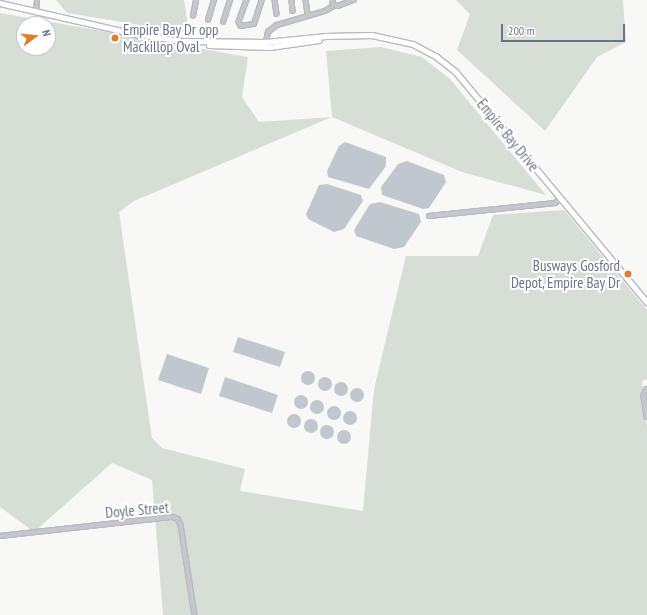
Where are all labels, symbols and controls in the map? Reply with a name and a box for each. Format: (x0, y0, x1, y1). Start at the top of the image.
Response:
north arrow (16, 16, 56, 56)
scale bar (503, 16, 627, 42)
place label: Empire Bay Dr opp Mackillop Oval (123, 20, 219, 55)
text: 200 m (508, 23, 535, 38)
text: N (39, 28, 54, 38)
marker: Empire Bay Dr opp Mackillop Oval (110, 33, 120, 43)
street label: Empire Bay Drive (473, 95, 543, 175)
place label: Busways Gosford Depot, Empire Bay Dr (509, 256, 620, 291)
marker: Busways Gosford Depot, Empire Bay Dr (623, 269, 633, 279)
street label: Doyle Street (104, 498, 170, 522)

